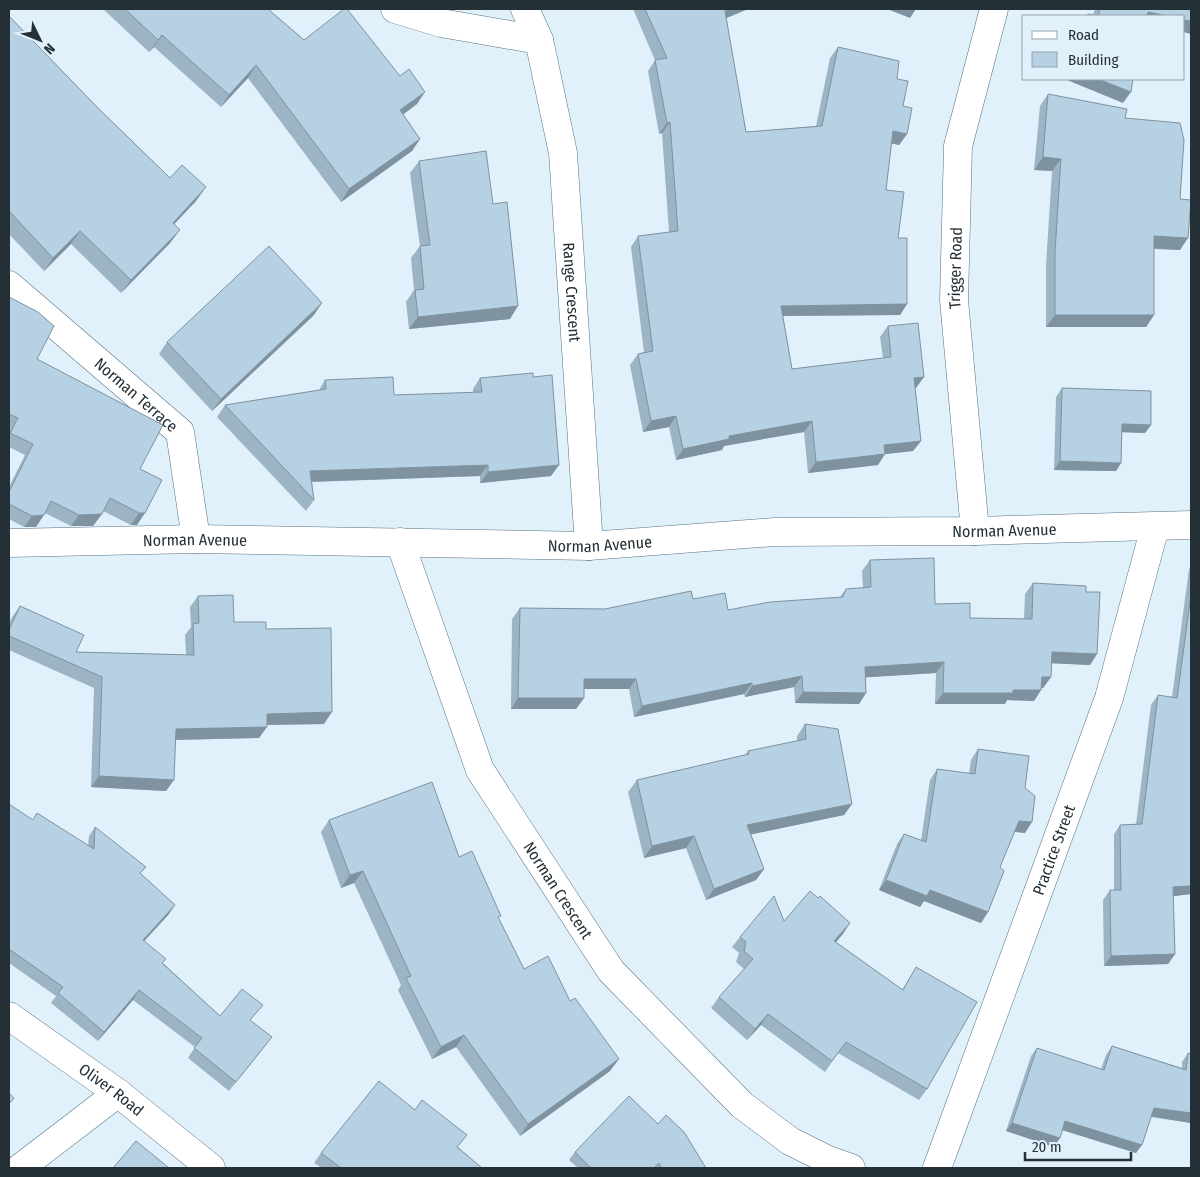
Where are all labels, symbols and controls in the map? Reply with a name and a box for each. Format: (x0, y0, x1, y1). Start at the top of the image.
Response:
north arrow (15, 15, 65, 65)
legend (1022, 15, 1185, 80)
text: Road (1068, 26, 1099, 44)
text: N (40, 40, 58, 57)
text: Building (1068, 51, 1119, 69)
street label: Trigger Road (944, 227, 965, 310)
street label: Range Crescent (559, 242, 585, 343)
street label: Norman Terrace (91, 354, 182, 436)
street label: Norman Avenue (952, 519, 1057, 541)
street label: Norman Avenue (143, 529, 247, 550)
street label: Norman Avenue (548, 532, 653, 556)
street label: Practice Street (1028, 801, 1079, 897)
street label: Norman Crescent (520, 838, 597, 943)
street label: Oliver Road (75, 1059, 148, 1120)
scale bar (1025, 1130, 1131, 1162)
text: 20 m (1032, 1138, 1062, 1156)

